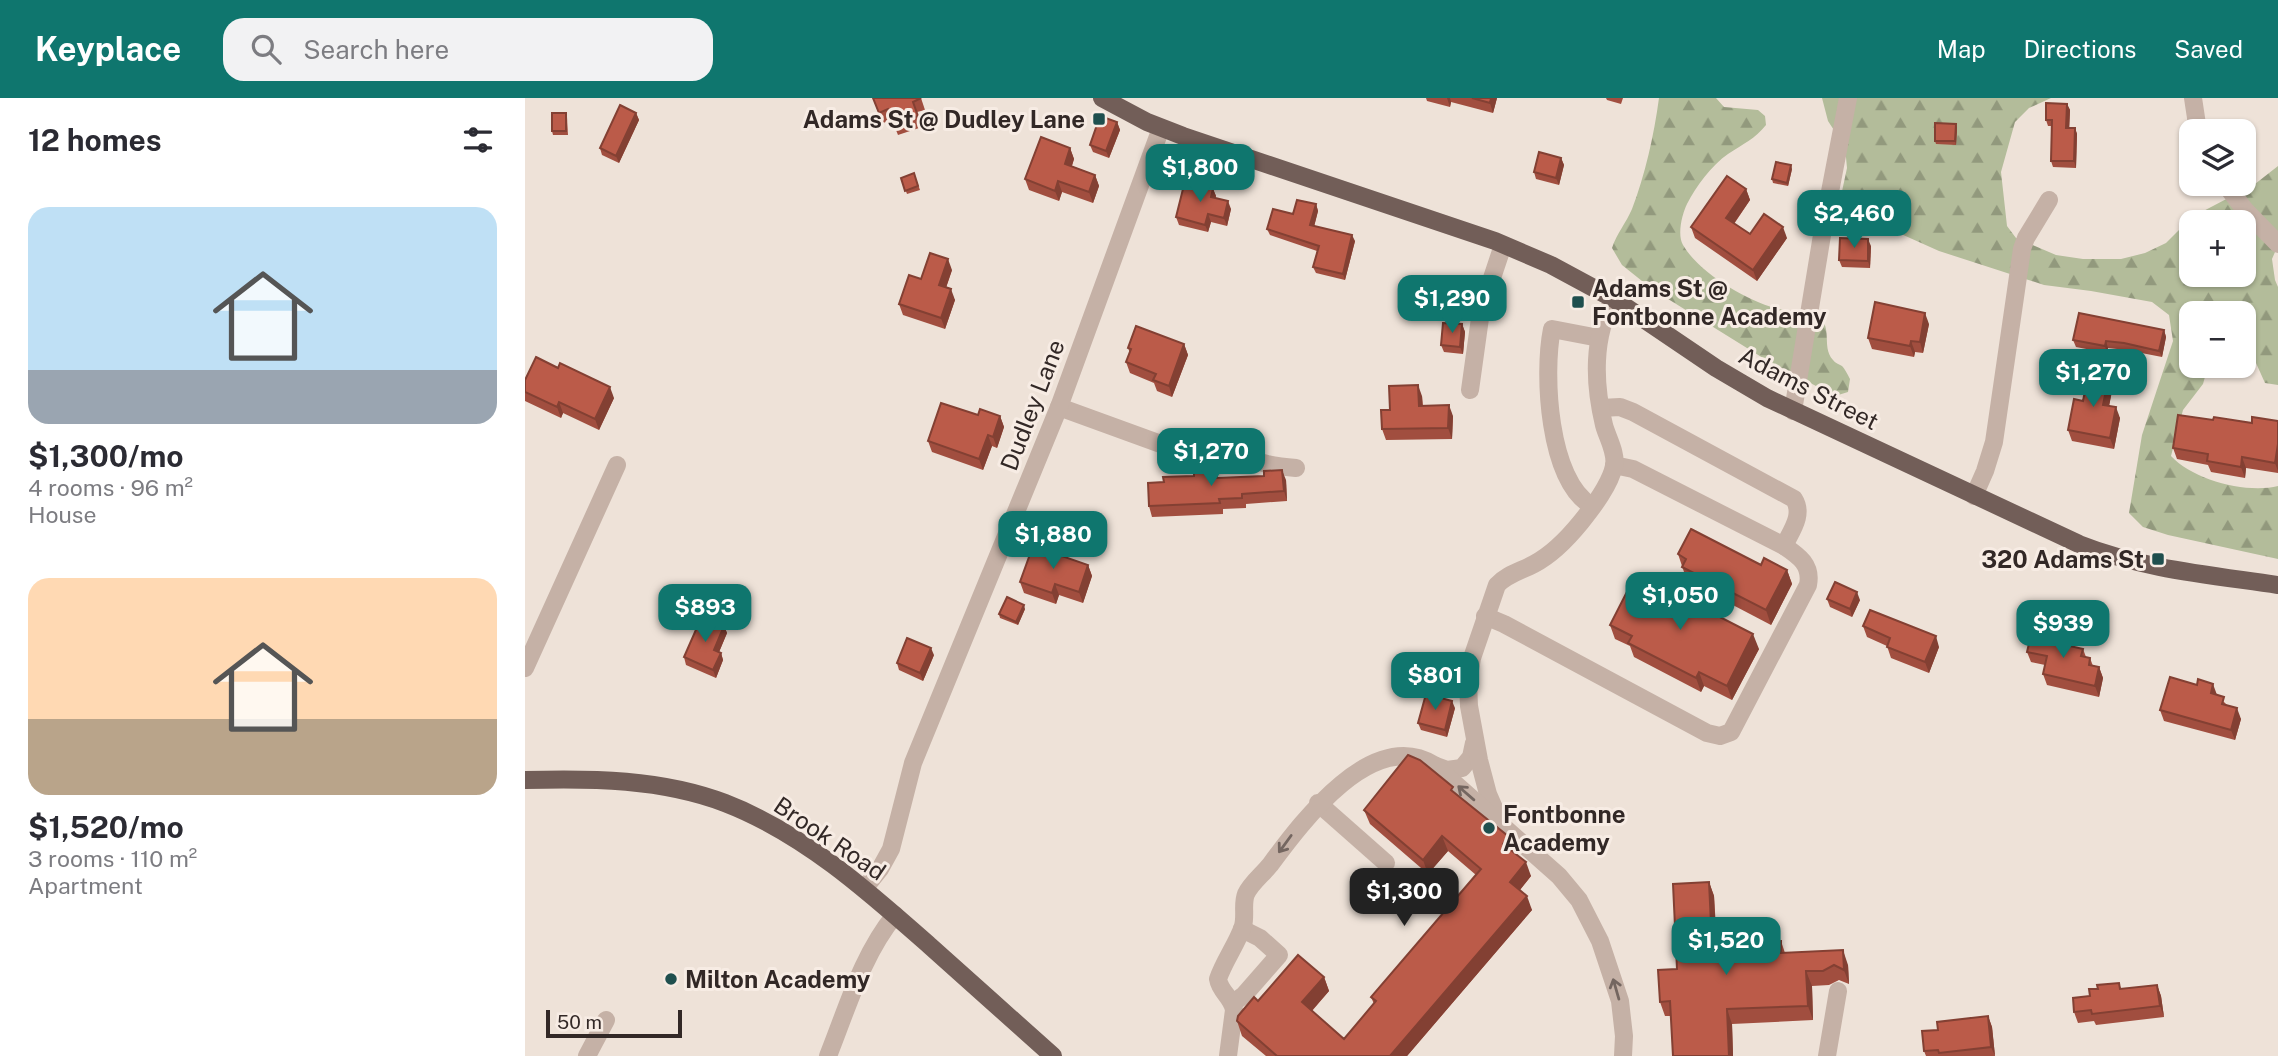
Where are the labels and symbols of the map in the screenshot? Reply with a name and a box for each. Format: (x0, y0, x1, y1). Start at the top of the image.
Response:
place label: Adams St @ Dudley Lane (803, 105, 1085, 133)
marker: Adams St @ Dudley Lane (1091, 111, 1107, 127)
pin: $1,800 (1143, 144, 1257, 204)
pin: $2,460 (1797, 190, 1911, 250)
place label: Adams St @ Fontbonne Academy (1592, 274, 1827, 330)
pin: $1,290 (1395, 275, 1509, 335)
marker: Adams St @ Fontbonne Academy (1570, 294, 1586, 310)
street label: Dudley Lane (994, 336, 1070, 474)
street label: Adams Street (1735, 341, 1883, 435)
pin: $1,270 (2036, 350, 2150, 409)
pin: $1,270 (1154, 428, 1268, 488)
pin: $1,880 (996, 512, 1110, 571)
place label: 320 Adams St (1981, 545, 2144, 573)
marker: 320 Adams St (2150, 551, 2166, 567)
pin: $1,050 (1623, 573, 1737, 632)
pin: $893 (664, 584, 746, 644)
pin: $939 (2022, 601, 2104, 660)
pin: $801 (1394, 652, 1476, 712)
one-way arrow (1458, 785, 1476, 801)
street label: Brook Road (769, 790, 891, 886)
place label: Fontbonne Academy (1503, 800, 1626, 856)
marker: Fontbonne Academy (1481, 820, 1497, 836)
one-way arrow (1278, 834, 1293, 853)
pin: $1,300 (1347, 868, 1461, 928)
pin: $1,520 (1669, 918, 1783, 977)
place label: Milton Academy (685, 965, 871, 993)
marker: Milton Academy (663, 971, 679, 987)
one-way arrow (1608, 978, 1621, 1000)
scale bar (546, 1007, 683, 1039)

